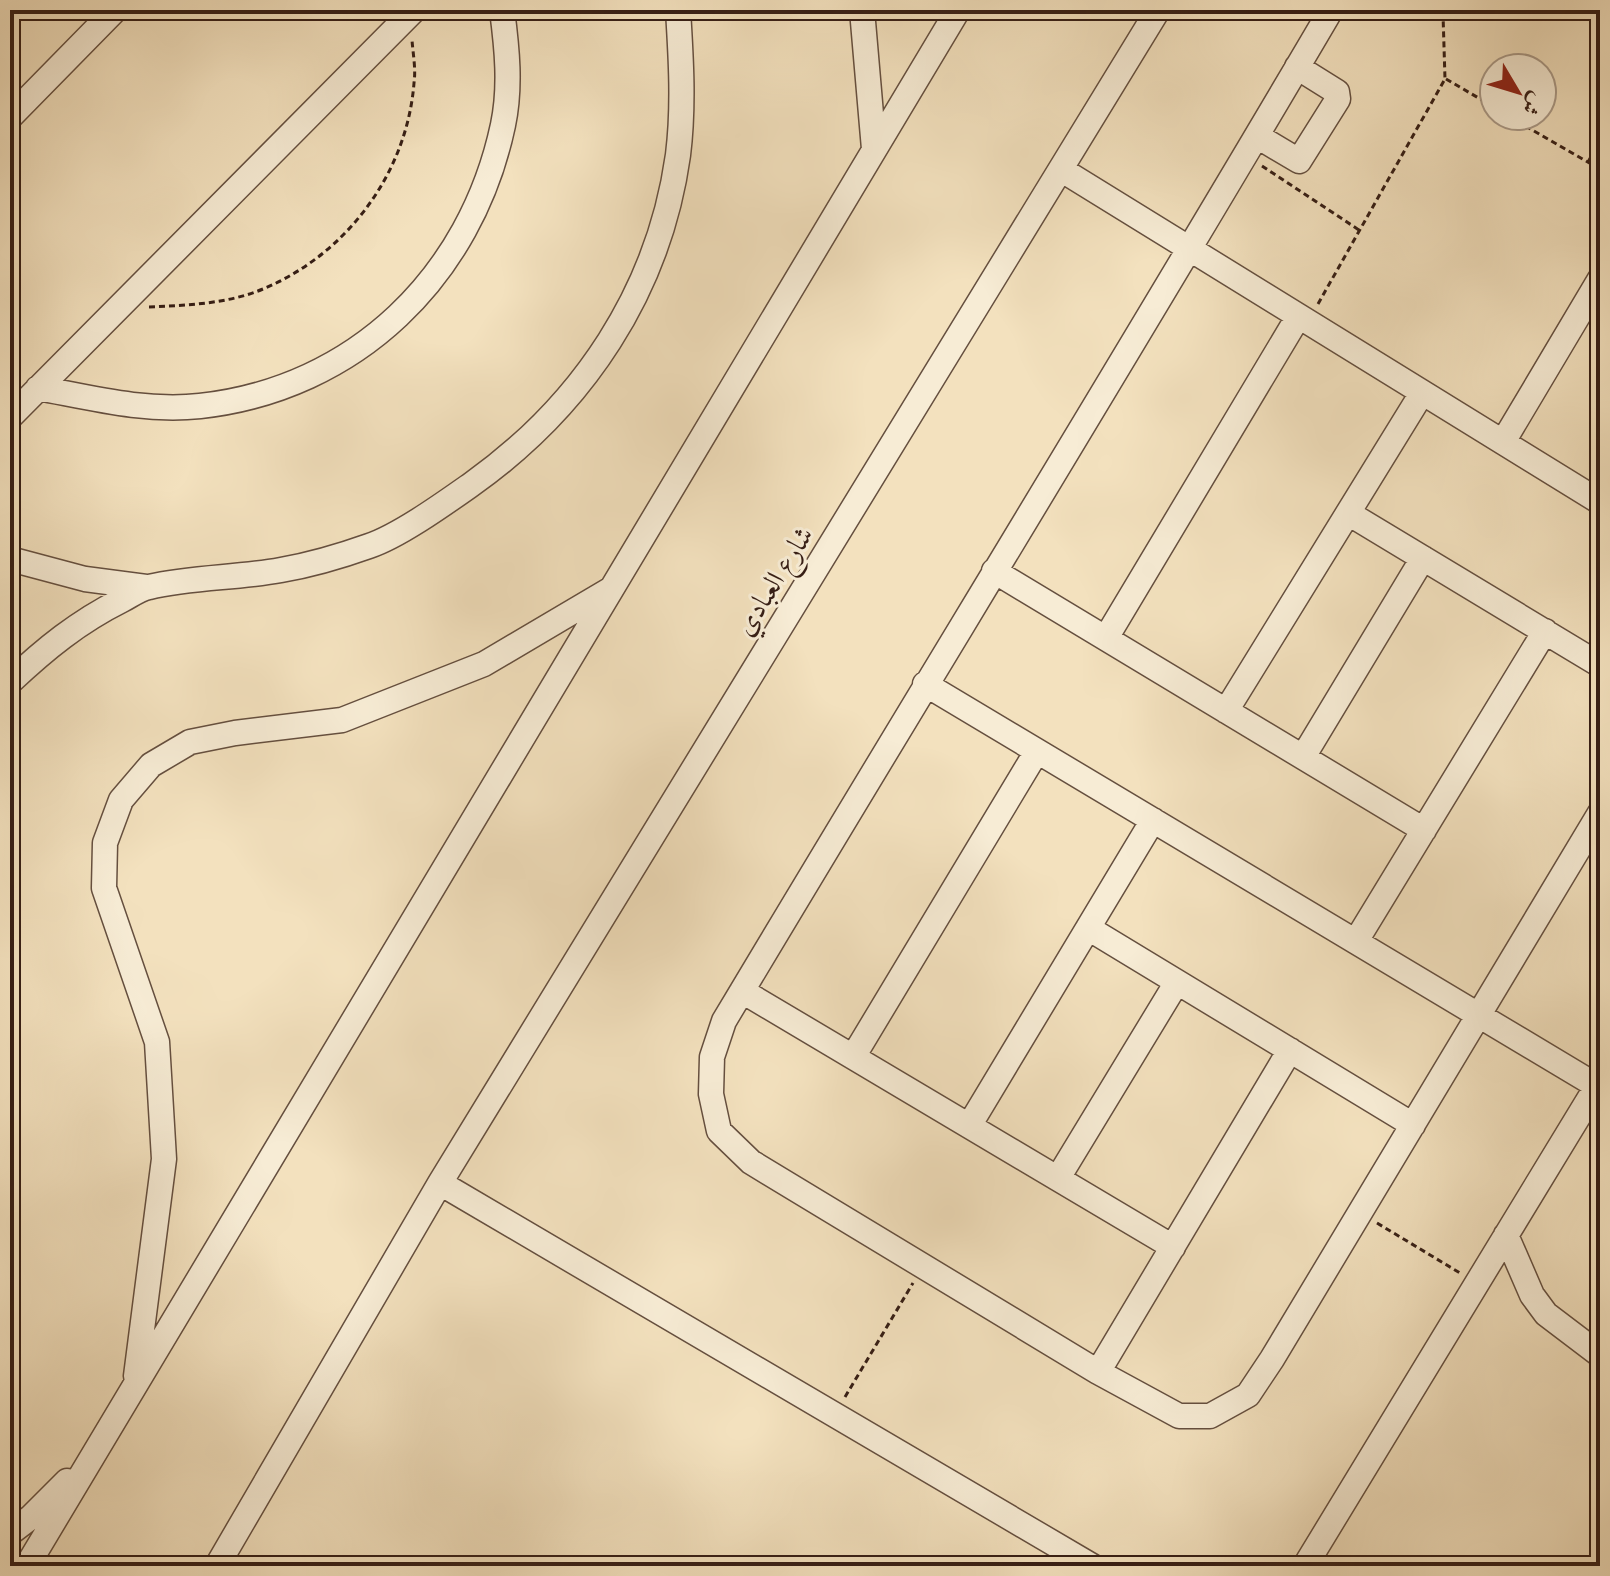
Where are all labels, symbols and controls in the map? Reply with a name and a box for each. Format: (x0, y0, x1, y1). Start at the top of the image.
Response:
north arrow (1478, 52, 1558, 132)
text: ش (1514, 86, 1552, 122)
street label: شارع العبادي (725, 519, 826, 645)

